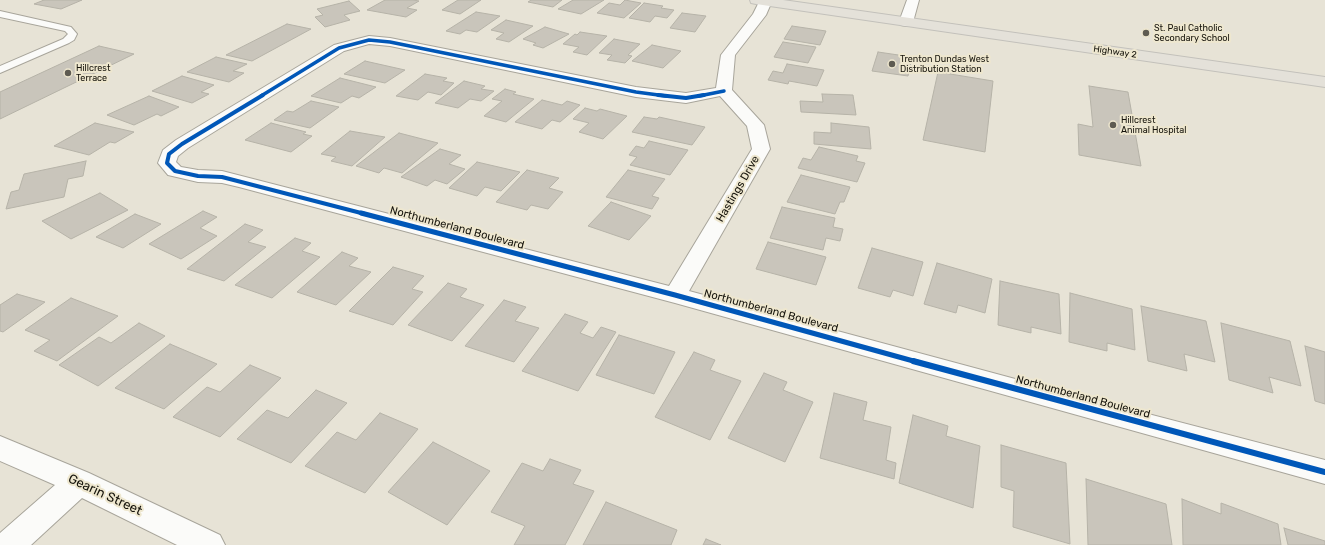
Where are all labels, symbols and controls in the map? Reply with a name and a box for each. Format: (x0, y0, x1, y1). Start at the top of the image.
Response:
place label: St. Paul Catholic Secondary School (1154, 23, 1230, 44)
marker: St. Paul Catholic Secondary School (1141, 28, 1151, 38)
street label: Highway 2 (1093, 44, 1137, 60)
place label: Trenton Dundas West Distribution Station (900, 54, 989, 75)
marker: Trenton Dundas West Distribution Station (887, 59, 897, 69)
place label: Hillcrest Terrace (76, 63, 110, 84)
marker: Hillcrest Terrace (63, 68, 73, 78)
place label: Hillcrest Animal Hospital (1121, 115, 1186, 136)
marker: Hillcrest Animal Hospital (1108, 120, 1118, 130)
street label: Hastings Drive (714, 153, 762, 225)
street label: Northumberland Boulevard (388, 204, 526, 252)
street label: Northumberland Boulevard (702, 287, 840, 335)
street label: Northumberland Boulevard (1014, 373, 1152, 421)
street label: Gearin Street (65, 471, 145, 519)

